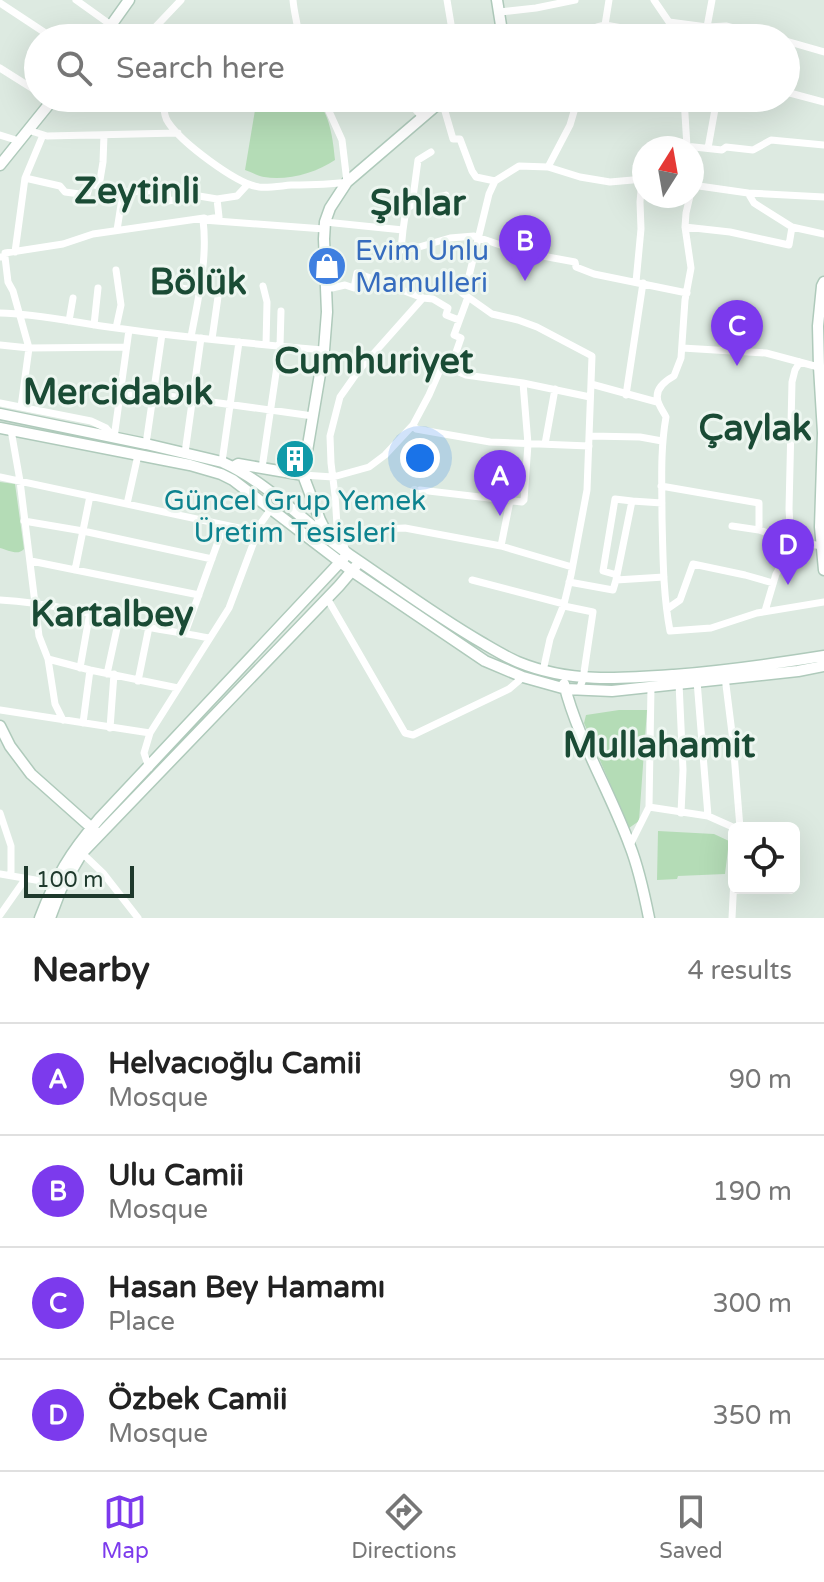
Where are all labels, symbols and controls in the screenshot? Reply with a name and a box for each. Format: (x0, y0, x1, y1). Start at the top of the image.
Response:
search box (24, 24, 800, 112)
icon: search (52, 46, 96, 90)
text: Search here (116, 50, 285, 87)
north arrow (632, 136, 704, 208)
district label: Zeytinli (74, 170, 200, 213)
district label: Şıhlar (370, 182, 467, 225)
pin: B (499, 215, 551, 281)
place label: Evim Unlu Mamulleri (355, 234, 489, 300)
shop icon: Evim Unlu Mamulleri (306, 245, 348, 287)
district label: Bölük (149, 261, 247, 304)
pin: C (711, 300, 763, 366)
district label: Cumhuriyet (274, 340, 474, 383)
district label: Mercidabık (23, 371, 213, 414)
district label: Çaylak (698, 407, 812, 450)
building icon: Güncel Grup Yemek Üretim Tesisleri (274, 438, 316, 480)
your location (400, 438, 440, 478)
pin: A (474, 450, 526, 516)
place label: Güncel Grup Yemek Üretim Tesisleri (164, 484, 426, 550)
pin: D (762, 519, 814, 585)
district label: Kartalbey (30, 593, 194, 636)
district label: Mullahamit (563, 724, 755, 767)
map controls (728, 822, 800, 894)
button: locate (728, 822, 800, 894)
scale bar (24, 862, 134, 898)
text: 100 m (36, 867, 103, 893)
text: Nearby (32, 950, 150, 991)
text: 4 results (687, 955, 792, 986)
text: Helvacıoğlu Camii (108, 1045, 362, 1082)
text: A (48, 1064, 68, 1095)
text: 90 m (729, 1064, 792, 1095)
text: Mosque (108, 1082, 208, 1113)
text: Ulu Camii (108, 1157, 244, 1194)
text: B (49, 1176, 67, 1207)
text: 190 m (712, 1176, 792, 1207)
text: Mosque (108, 1194, 208, 1225)
text: Hasan Bey Hamamı (108, 1269, 385, 1306)
text: C (49, 1288, 67, 1319)
text: 300 m (712, 1288, 792, 1319)
text: Place (108, 1306, 175, 1337)
text: Özbek Camii (108, 1381, 288, 1418)
text: D (48, 1400, 68, 1431)
text: 350 m (712, 1400, 792, 1431)
text: Mosque (108, 1418, 208, 1449)
tab: Map (101, 1490, 149, 1564)
tab: Directions (351, 1490, 457, 1564)
tab: Saved (659, 1490, 723, 1564)

